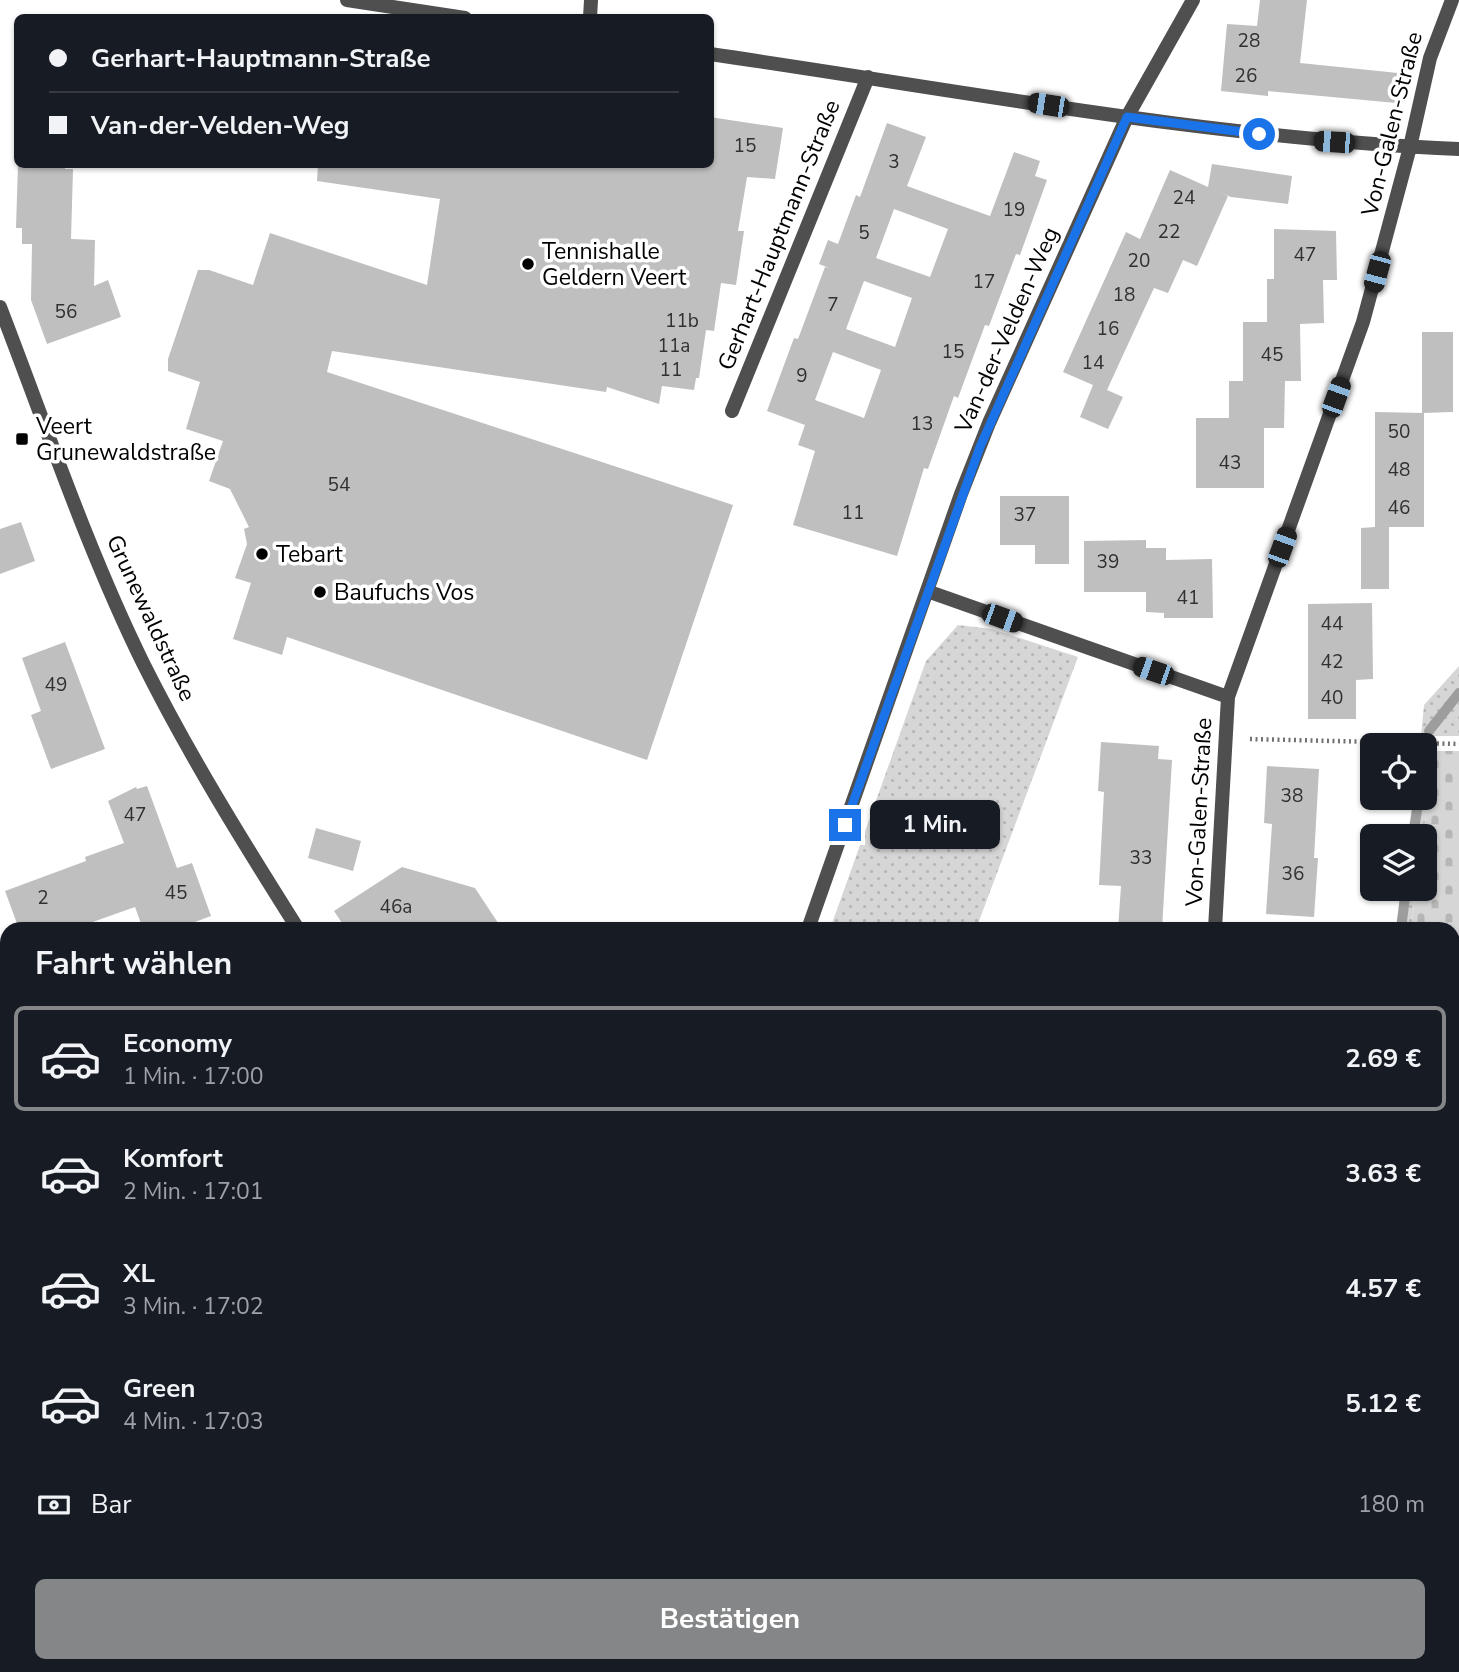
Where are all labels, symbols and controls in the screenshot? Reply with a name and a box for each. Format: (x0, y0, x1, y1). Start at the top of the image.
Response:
house number: 28 (1238, 28, 1260, 54)
street label: Von-Galen-Straße (1354, 28, 1430, 220)
text: Gerhart-Hauptmann-Straße (91, 41, 431, 76)
house number: 26 (1235, 63, 1257, 89)
car (1026, 91, 1071, 119)
street label: Gerhart-Hauptmann-Straße (711, 95, 847, 375)
text: Van-der-Velden-Weg (91, 108, 350, 143)
route start (1243, 118, 1275, 150)
car (1313, 130, 1356, 154)
house number: 15 (734, 133, 756, 159)
house number: 3 (888, 149, 900, 175)
house number: 24 (1173, 185, 1195, 211)
house number: 19 (1003, 197, 1025, 223)
house number: 22 (1158, 219, 1180, 245)
house number: 5 (858, 220, 870, 246)
street label: Van-der-Velden-Weg (947, 222, 1066, 439)
place label: Tennishalle Geldern Veert (542, 236, 687, 293)
house number: 47 (1294, 242, 1316, 268)
house number: 20 (1128, 248, 1150, 274)
car (1362, 249, 1393, 295)
marker: Tennishalle Geldern Veert (520, 256, 536, 272)
house number: 17 (973, 269, 995, 295)
house number: 18 (1113, 282, 1135, 308)
house number: 7 (827, 292, 839, 318)
house number: 56 (55, 299, 77, 325)
house number: 11b (665, 308, 699, 334)
house number: 16 (1097, 316, 1119, 342)
house number: 11a (658, 333, 690, 359)
house number: 15 (942, 339, 964, 365)
house number: 45 (1261, 342, 1283, 368)
house number: 14 (1082, 350, 1104, 376)
house number: 11 (660, 357, 682, 383)
house number: 9 (796, 363, 808, 389)
car (1319, 374, 1354, 420)
place label: Veert Grunewaldstraße (35, 411, 216, 468)
house number: 13 (911, 411, 933, 437)
house number: 50 (1388, 419, 1410, 445)
marker: Veert Grunewaldstraße (14, 431, 30, 447)
house number: 43 (1219, 450, 1241, 476)
house number: 48 (1388, 457, 1410, 483)
house number: 54 (328, 472, 350, 498)
house number: 46 (1388, 495, 1410, 521)
house number: 11 (842, 500, 864, 526)
house number: 37 (1014, 502, 1036, 528)
car (1265, 524, 1300, 570)
street label: Grunewaldstraße (99, 530, 203, 706)
place label: Tebart (276, 539, 344, 570)
marker: Tebart (254, 546, 270, 562)
house number: 39 (1097, 549, 1119, 575)
place label: Baufuchs Vos (334, 577, 474, 608)
marker: Baufuchs Vos (312, 584, 328, 600)
house number: 41 (1177, 585, 1199, 611)
car (979, 601, 1026, 635)
house number: 44 (1321, 611, 1343, 637)
house number: 42 (1321, 649, 1343, 675)
car (1130, 654, 1177, 688)
house number: 49 (45, 672, 67, 698)
house number: 40 (1321, 685, 1343, 711)
street label: Von-Galen-Straße (1179, 717, 1219, 908)
map controls (1360, 733, 1437, 901)
button: locate (1360, 733, 1437, 810)
house number: 38 (1281, 783, 1303, 809)
callout: 1 Min. (870, 800, 999, 850)
house number: 47 (124, 802, 146, 828)
route end (829, 809, 861, 841)
text: 1 Min. (903, 809, 968, 840)
button: layers (1360, 824, 1437, 901)
house number: 33 (1130, 845, 1152, 871)
house number: 36 (1282, 861, 1304, 887)
house number: 45 (165, 880, 187, 906)
house number: 2 (37, 885, 49, 911)
house number: 46a (380, 894, 412, 920)
text: Fahrt wählen (35, 942, 232, 985)
text: Economy (123, 1026, 232, 1061)
icon: car (39, 1027, 102, 1090)
text: 2.69 € (1345, 1041, 1421, 1076)
text: 1 Min. · 17:00 (123, 1061, 264, 1092)
text: Komfort (123, 1141, 223, 1176)
icon: car (39, 1142, 102, 1205)
text: 3.63 € (1345, 1156, 1421, 1191)
text: 2 Min. · 17:01 (123, 1176, 264, 1207)
text: XL (123, 1256, 155, 1291)
icon: car (39, 1257, 102, 1320)
text: 4.57 € (1345, 1271, 1421, 1306)
text: 3 Min. · 17:02 (123, 1291, 264, 1322)
text: Green (123, 1371, 196, 1406)
icon: car (39, 1372, 102, 1435)
text: 5.12 € (1345, 1386, 1421, 1421)
text: 4 Min. · 17:03 (123, 1406, 264, 1437)
icon: cash (35, 1486, 73, 1524)
text: Bar (91, 1487, 132, 1522)
text: 180 m (1358, 1489, 1425, 1520)
button: Bestätigen (35, 1579, 1425, 1659)

